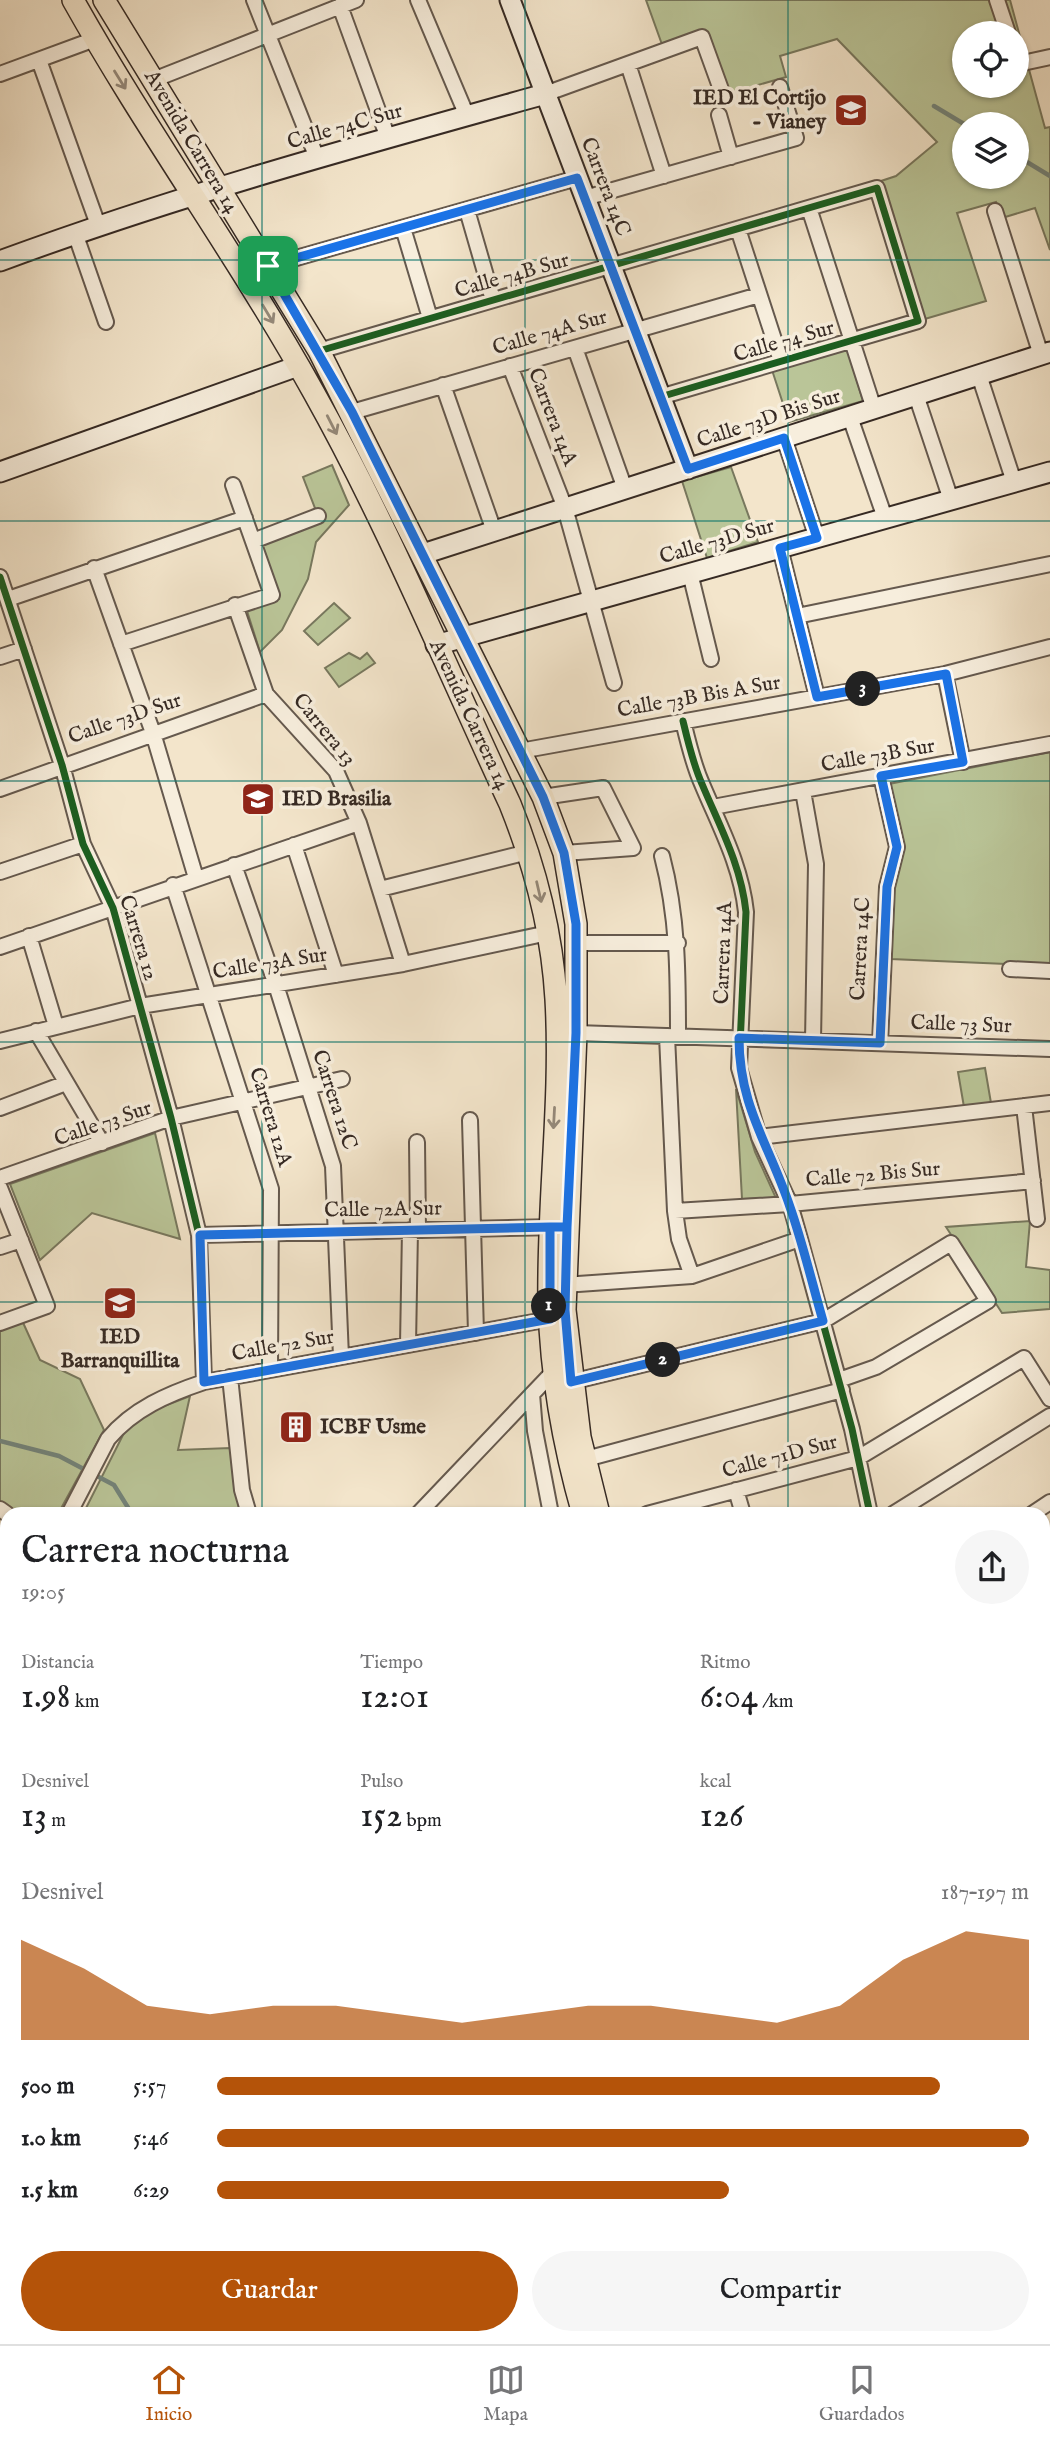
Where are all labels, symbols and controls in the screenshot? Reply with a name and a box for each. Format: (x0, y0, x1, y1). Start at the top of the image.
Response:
map controls (952, 21, 1029, 189)
button: locate (952, 21, 1029, 98)
street label: Avenida Carrera 14 (137, 64, 245, 219)
one-way arrow (113, 70, 127, 90)
place label: IED El Cortijo - Vianey (693, 85, 827, 136)
school or university icon: IED El Cortijo - Vianey (832, 91, 870, 129)
street label: Calle 74C Sur (284, 98, 406, 156)
button: layers (952, 112, 1029, 189)
street label: Carrera 14C (574, 134, 636, 240)
pin (238, 236, 298, 296)
icon: arrive (249, 247, 287, 285)
street label: Calle 74B Sur (452, 247, 573, 305)
one-way arrow (261, 303, 275, 323)
street label: Calle 74A Sur (490, 304, 611, 362)
street label: Calle 74 Sur (730, 315, 838, 369)
street label: Carrera 14A (521, 364, 583, 471)
street label: Calle 73D Bis Sur (694, 383, 845, 455)
one-way arrow (325, 414, 339, 435)
street label: Calle 73D Sur (656, 513, 778, 571)
street label: Avenida Carrera 14 (422, 635, 516, 795)
street label: Calle 73B Bis A Sur (615, 669, 783, 725)
pin: 3 (846, 672, 880, 706)
text: 3 (859, 676, 866, 700)
street label: Calle 73D Sur (65, 687, 186, 751)
street label: Carrera 13 (286, 688, 362, 772)
street label: Calle 73B Sur (819, 733, 937, 779)
school or university icon: IED Brasilia (239, 780, 277, 818)
place label: IED Brasilia (282, 786, 392, 813)
one-way arrow (533, 880, 546, 903)
street label: Carrera 12 (112, 892, 164, 984)
street label: Carrera 14C (845, 897, 877, 1001)
street label: Carrera 14A (709, 900, 739, 1005)
street label: Calle 73A Sur (211, 942, 329, 986)
street label: Calle 73 Sur (910, 1010, 1012, 1040)
street label: Carrera 12C (305, 1047, 363, 1153)
street label: Carrera 12A (242, 1064, 298, 1171)
street label: Calle 73 Sur (51, 1095, 156, 1153)
one-way arrow (548, 1106, 561, 1129)
street label: Calle 72 Bis Sur (805, 1156, 942, 1194)
street label: Calle 72A Sur (324, 1195, 442, 1225)
school or university icon: IED Barranquillita (101, 1284, 139, 1322)
pin: 1 (532, 1288, 566, 1324)
text: 1 (545, 1293, 552, 1317)
place label: IED Barranquillita (61, 1324, 180, 1375)
street label: Calle 72 Sur (230, 1324, 337, 1368)
pin: 2 (646, 1342, 680, 1378)
text: 2 (658, 1347, 667, 1371)
building icon: ICBF Usme (277, 1408, 315, 1446)
place label: ICBF Usme (320, 1414, 426, 1441)
street label: Calle 71D Sur (719, 1429, 841, 1485)
text: Carrera nocturna (21, 1528, 289, 1576)
button: share (955, 1530, 1029, 1604)
text: 19:05 (21, 1578, 65, 1607)
text: Distancia (21, 1651, 94, 1675)
text: Tiempo (360, 1651, 423, 1675)
text: Ritmo (700, 1651, 750, 1675)
text: 1.98 (21, 1675, 71, 1720)
text: 12:01 (360, 1675, 429, 1720)
text: 6:04 (700, 1675, 758, 1720)
text: km (71, 1690, 100, 1714)
text: /km (758, 1690, 793, 1714)
text: Desnivel (21, 1770, 89, 1794)
text: Pulso (360, 1770, 403, 1794)
text: kcal (700, 1770, 731, 1794)
text: 13 (21, 1794, 47, 1839)
text: 152 (360, 1794, 402, 1839)
text: 126 (700, 1794, 744, 1839)
text: m (47, 1809, 66, 1833)
text: bpm (402, 1809, 442, 1833)
text: Desnivel (21, 1878, 103, 1907)
text: 187–197 m (941, 1878, 1029, 1907)
text: 500 m (21, 2072, 75, 2101)
text: 5:57 (133, 2072, 167, 2101)
text: 1.0 km (21, 2124, 81, 2153)
text: 5:46 (133, 2124, 168, 2153)
text: 1.5 km (21, 2176, 78, 2205)
text: 6:29 (133, 2176, 170, 2205)
button: Guardar (21, 2251, 518, 2331)
button: Compartir (532, 2251, 1029, 2331)
tab: Inicio (146, 2361, 192, 2427)
tab: Mapa (483, 2361, 528, 2427)
tab: Guardados (819, 2361, 904, 2427)

